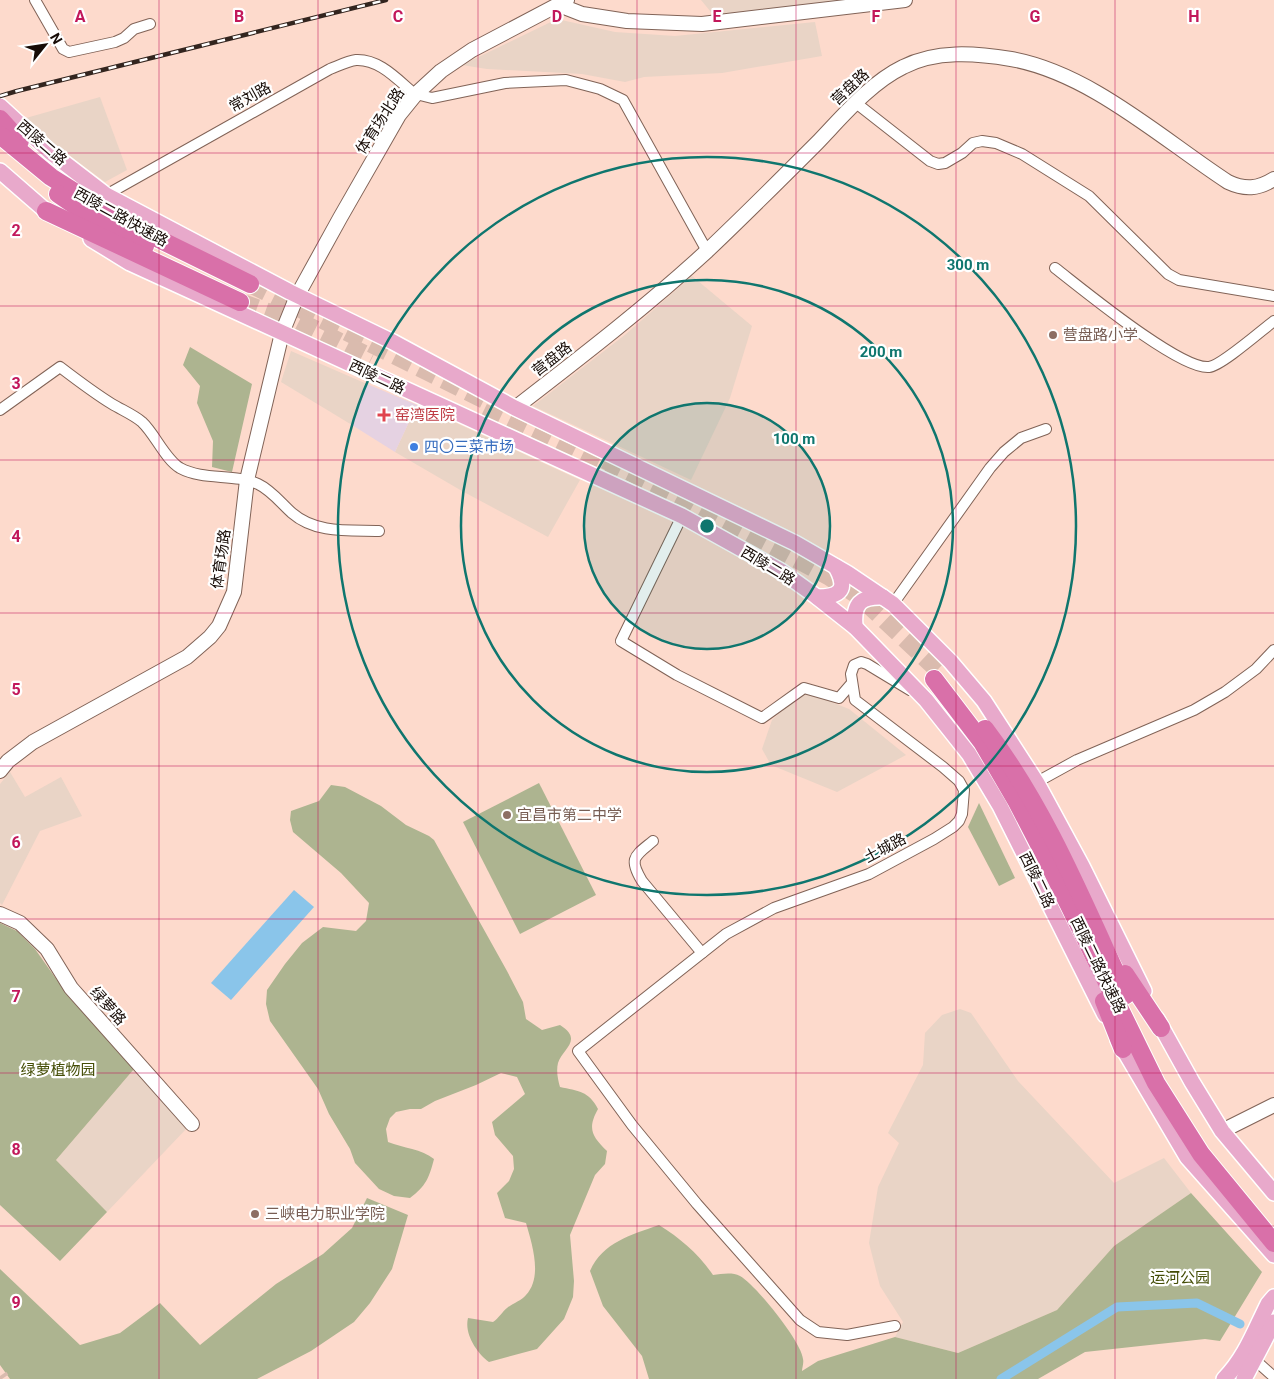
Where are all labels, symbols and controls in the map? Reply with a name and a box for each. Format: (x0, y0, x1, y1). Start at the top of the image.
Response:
text: A (75, 7, 86, 26)
text: B (234, 7, 244, 26)
text: C (393, 7, 403, 26)
text: D (552, 7, 562, 26)
text: E (713, 7, 722, 26)
text: F (872, 7, 881, 26)
text: G (1030, 7, 1041, 26)
text: H (1188, 7, 1200, 26)
north arrow (20, 20, 70, 70)
text: N (47, 30, 66, 47)
street label: 营盘路 (827, 65, 873, 109)
street label: 常刘路 (226, 78, 274, 116)
street label: 体育场北路 (352, 85, 408, 157)
street label: 西陵二路 (13, 117, 71, 169)
street label: 西陵二路快速路 (71, 184, 171, 250)
text: 2 (11, 221, 21, 240)
text: 300 m (947, 256, 989, 274)
place label: 营盘路小学 (1063, 326, 1138, 344)
marker: 营盘路小学 (1047, 329, 1059, 341)
street label: 营盘路 (529, 338, 575, 380)
text: 200 m (860, 343, 902, 361)
street label: 西陵二路 (346, 356, 408, 398)
text: 3 (11, 374, 21, 393)
place label: 窑湾医院 (395, 406, 455, 424)
marker: 窑湾医院 (377, 408, 391, 422)
text: 100 m (773, 430, 815, 448)
place label: 四〇三菜市场 (424, 438, 514, 456)
marker: 四〇三菜市场 (408, 441, 420, 453)
centre of rings (698, 517, 716, 535)
text: 4 (11, 527, 21, 546)
street label: 体育场路 (208, 528, 234, 590)
street label: 西陵二路 (738, 543, 798, 589)
text: 5 (11, 680, 21, 699)
place label: 宜昌市第二中学 (517, 806, 622, 824)
marker: 宜昌市第二中学 (501, 809, 513, 821)
street label: 土城路 (861, 829, 909, 867)
text: 6 (11, 833, 21, 852)
street label: 西陵二路 (1016, 849, 1058, 911)
street label: 西陵二路快速路 (1067, 914, 1129, 1016)
street label: 绿萝路 (86, 983, 130, 1029)
text: 7 (11, 987, 21, 1006)
park label: 绿萝植物园 (20, 1061, 96, 1079)
text: 8 (11, 1140, 21, 1159)
place label: 三峡电力职业学院 (265, 1205, 385, 1223)
marker: 三峡电力职业学院 (249, 1208, 261, 1220)
park label: 运河公园 (1150, 1269, 1210, 1287)
text: 9 (11, 1293, 21, 1312)

